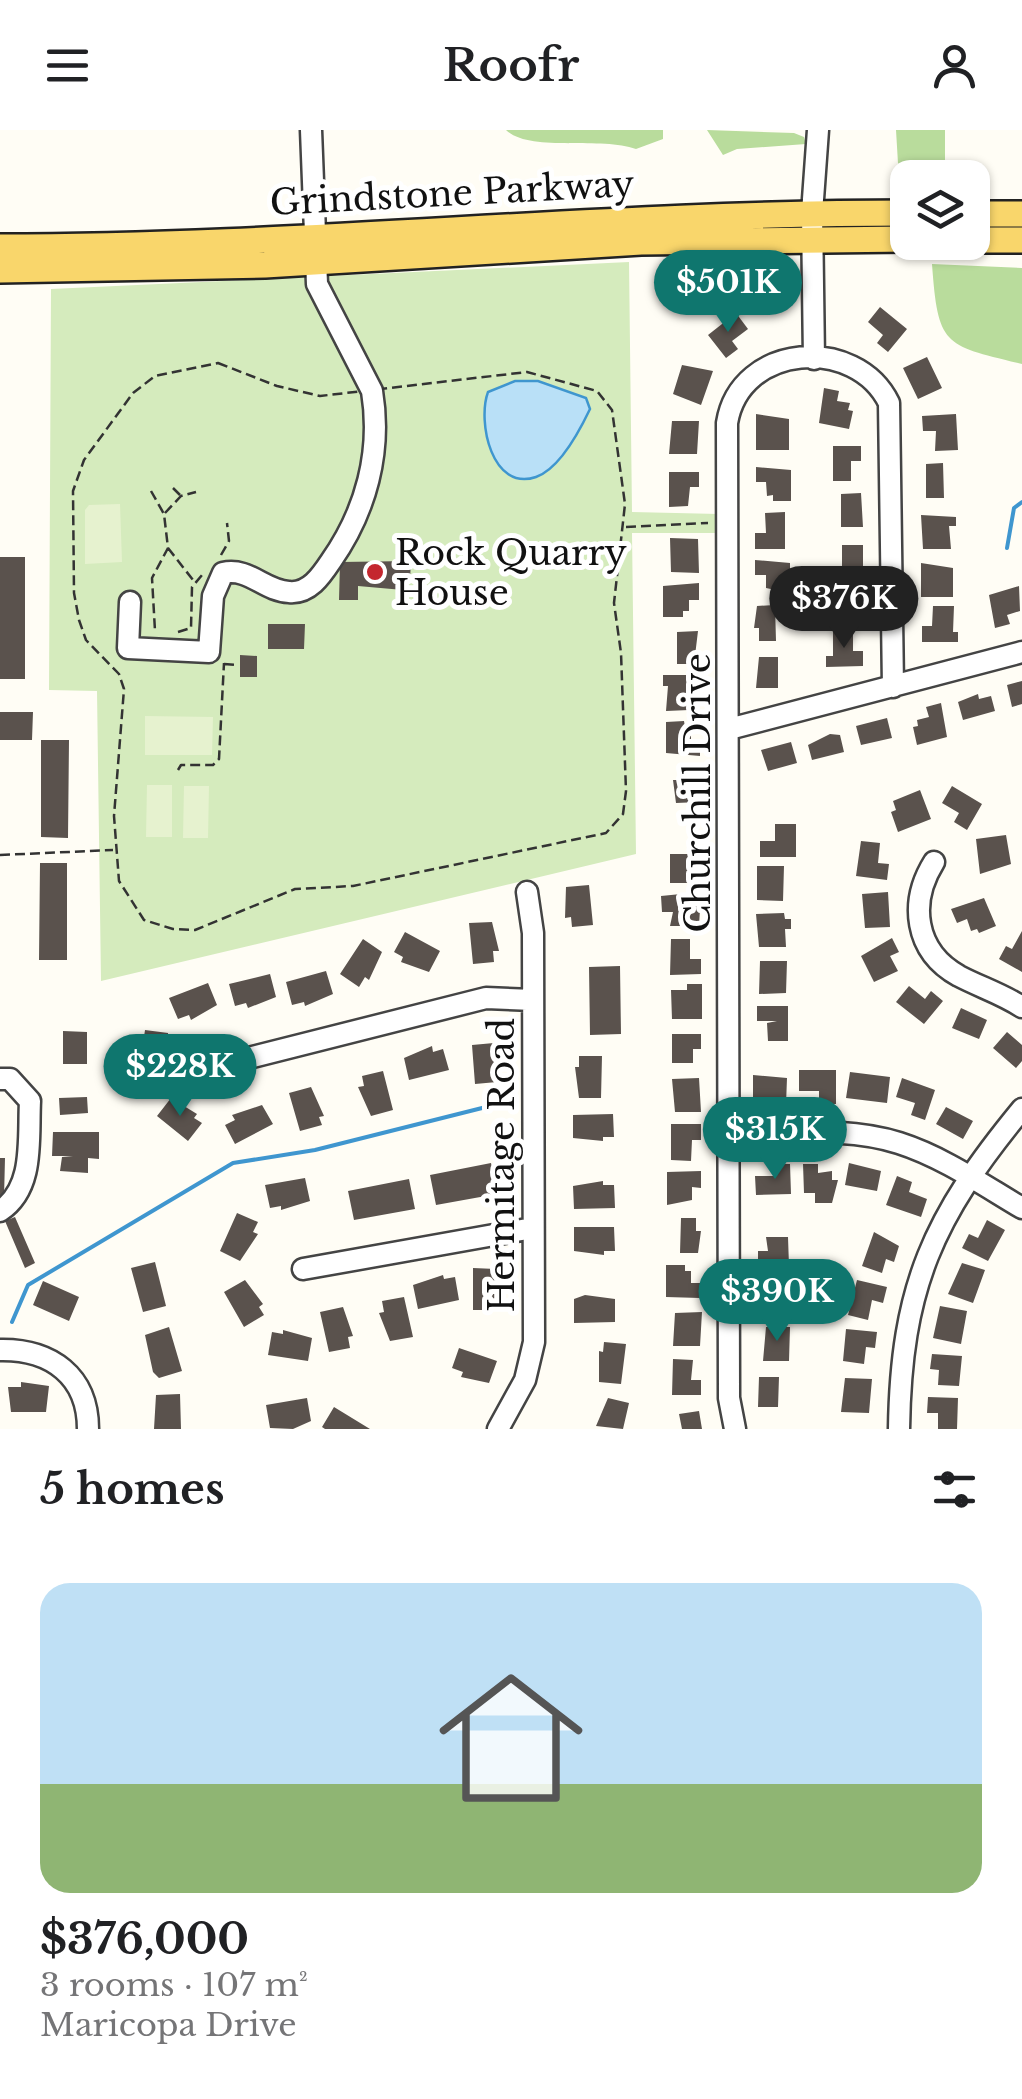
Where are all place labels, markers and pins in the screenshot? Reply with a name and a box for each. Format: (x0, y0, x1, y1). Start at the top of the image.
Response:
pin: $501K (658, 250, 798, 335)
place label: Rock Quarry House (395, 531, 627, 614)
marker: Rock Quarry House (364, 561, 386, 583)
pin: $376K (774, 566, 914, 651)
pin: $228K (110, 1034, 250, 1119)
pin: $315K (705, 1097, 845, 1182)
pin: $390K (707, 1259, 847, 1344)

